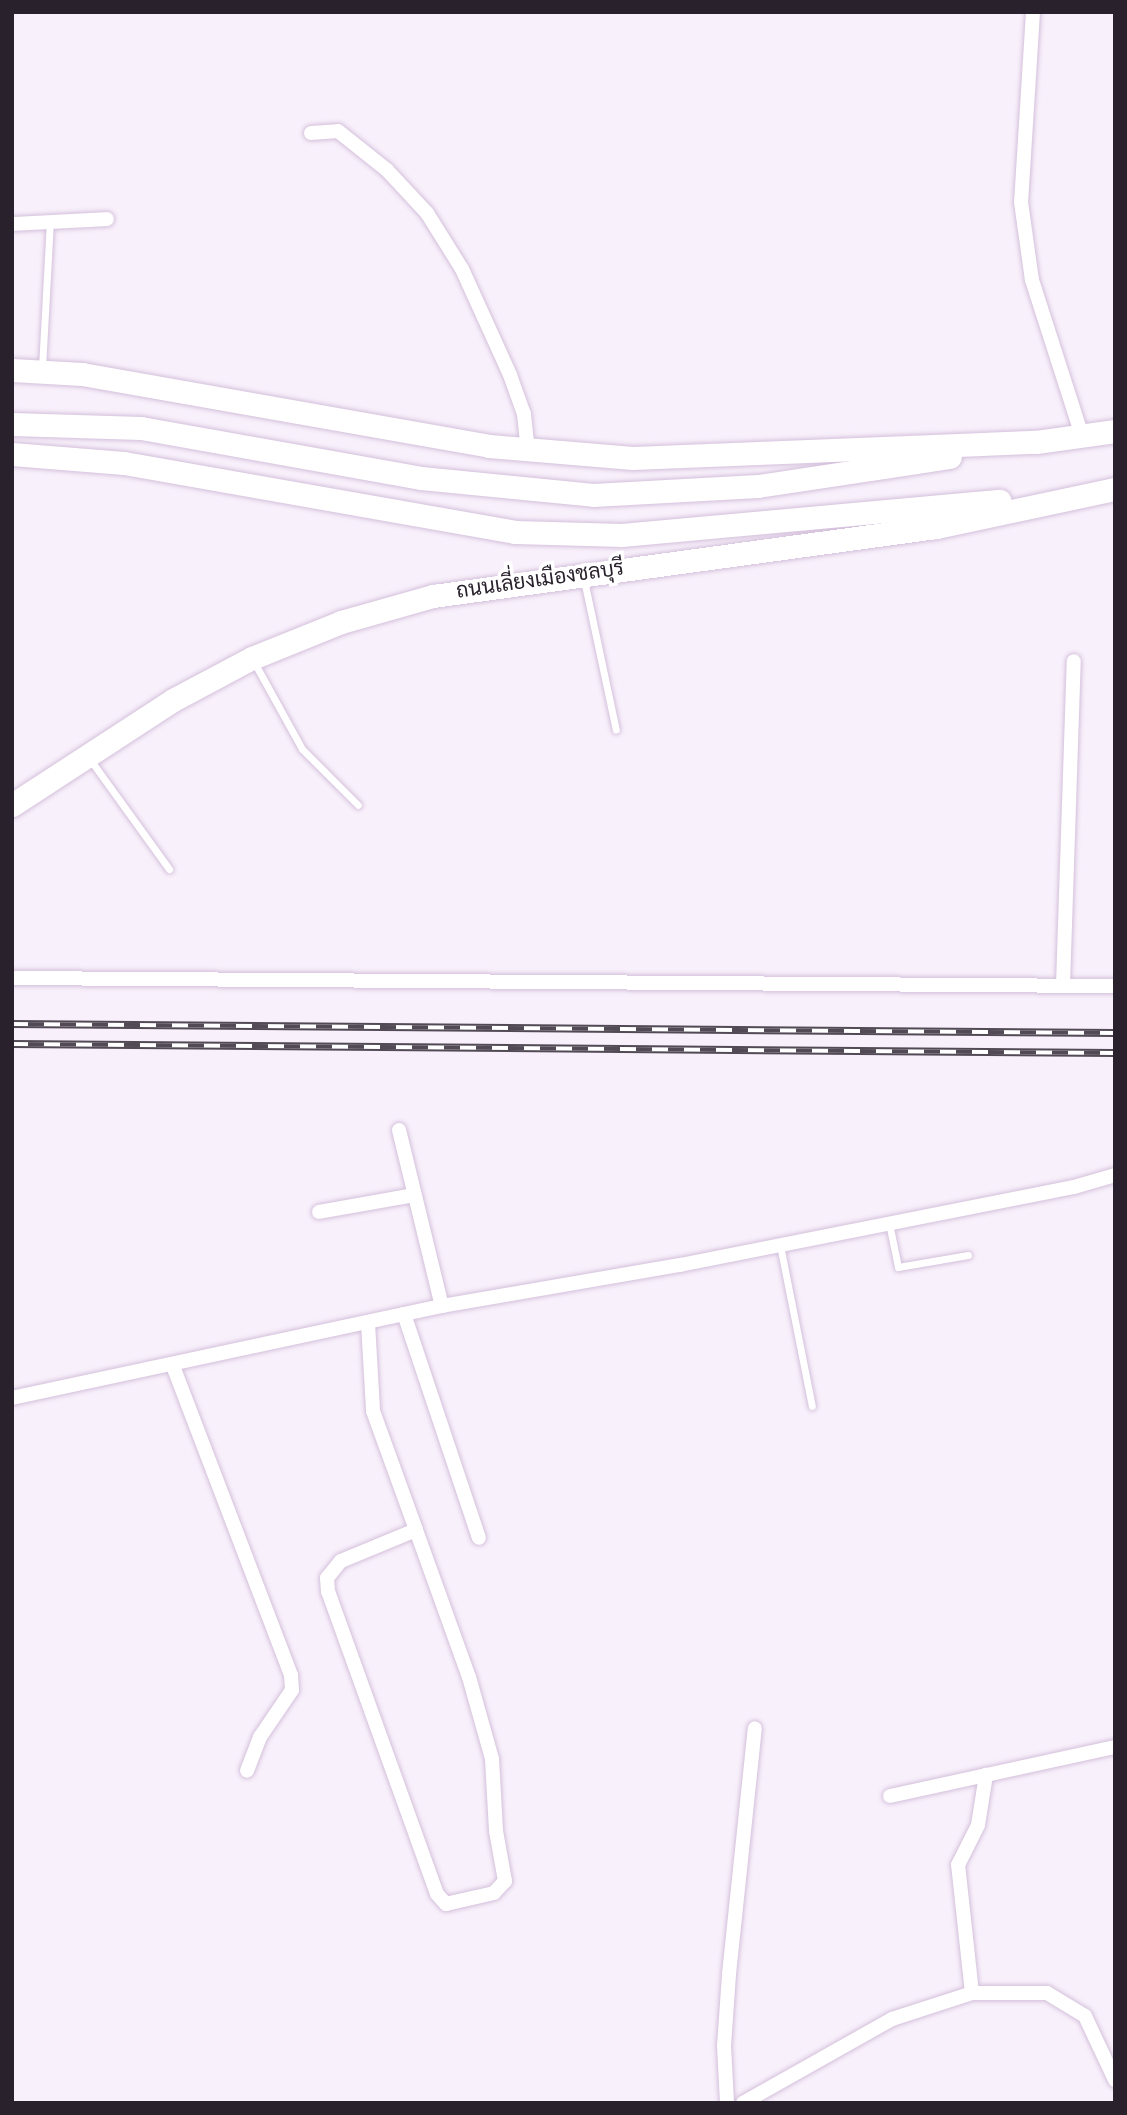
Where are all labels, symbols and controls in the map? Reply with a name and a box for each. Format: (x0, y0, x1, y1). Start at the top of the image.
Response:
street label: ถนนเลี่ยงเมืองชลบุรี (455, 555, 625, 603)

